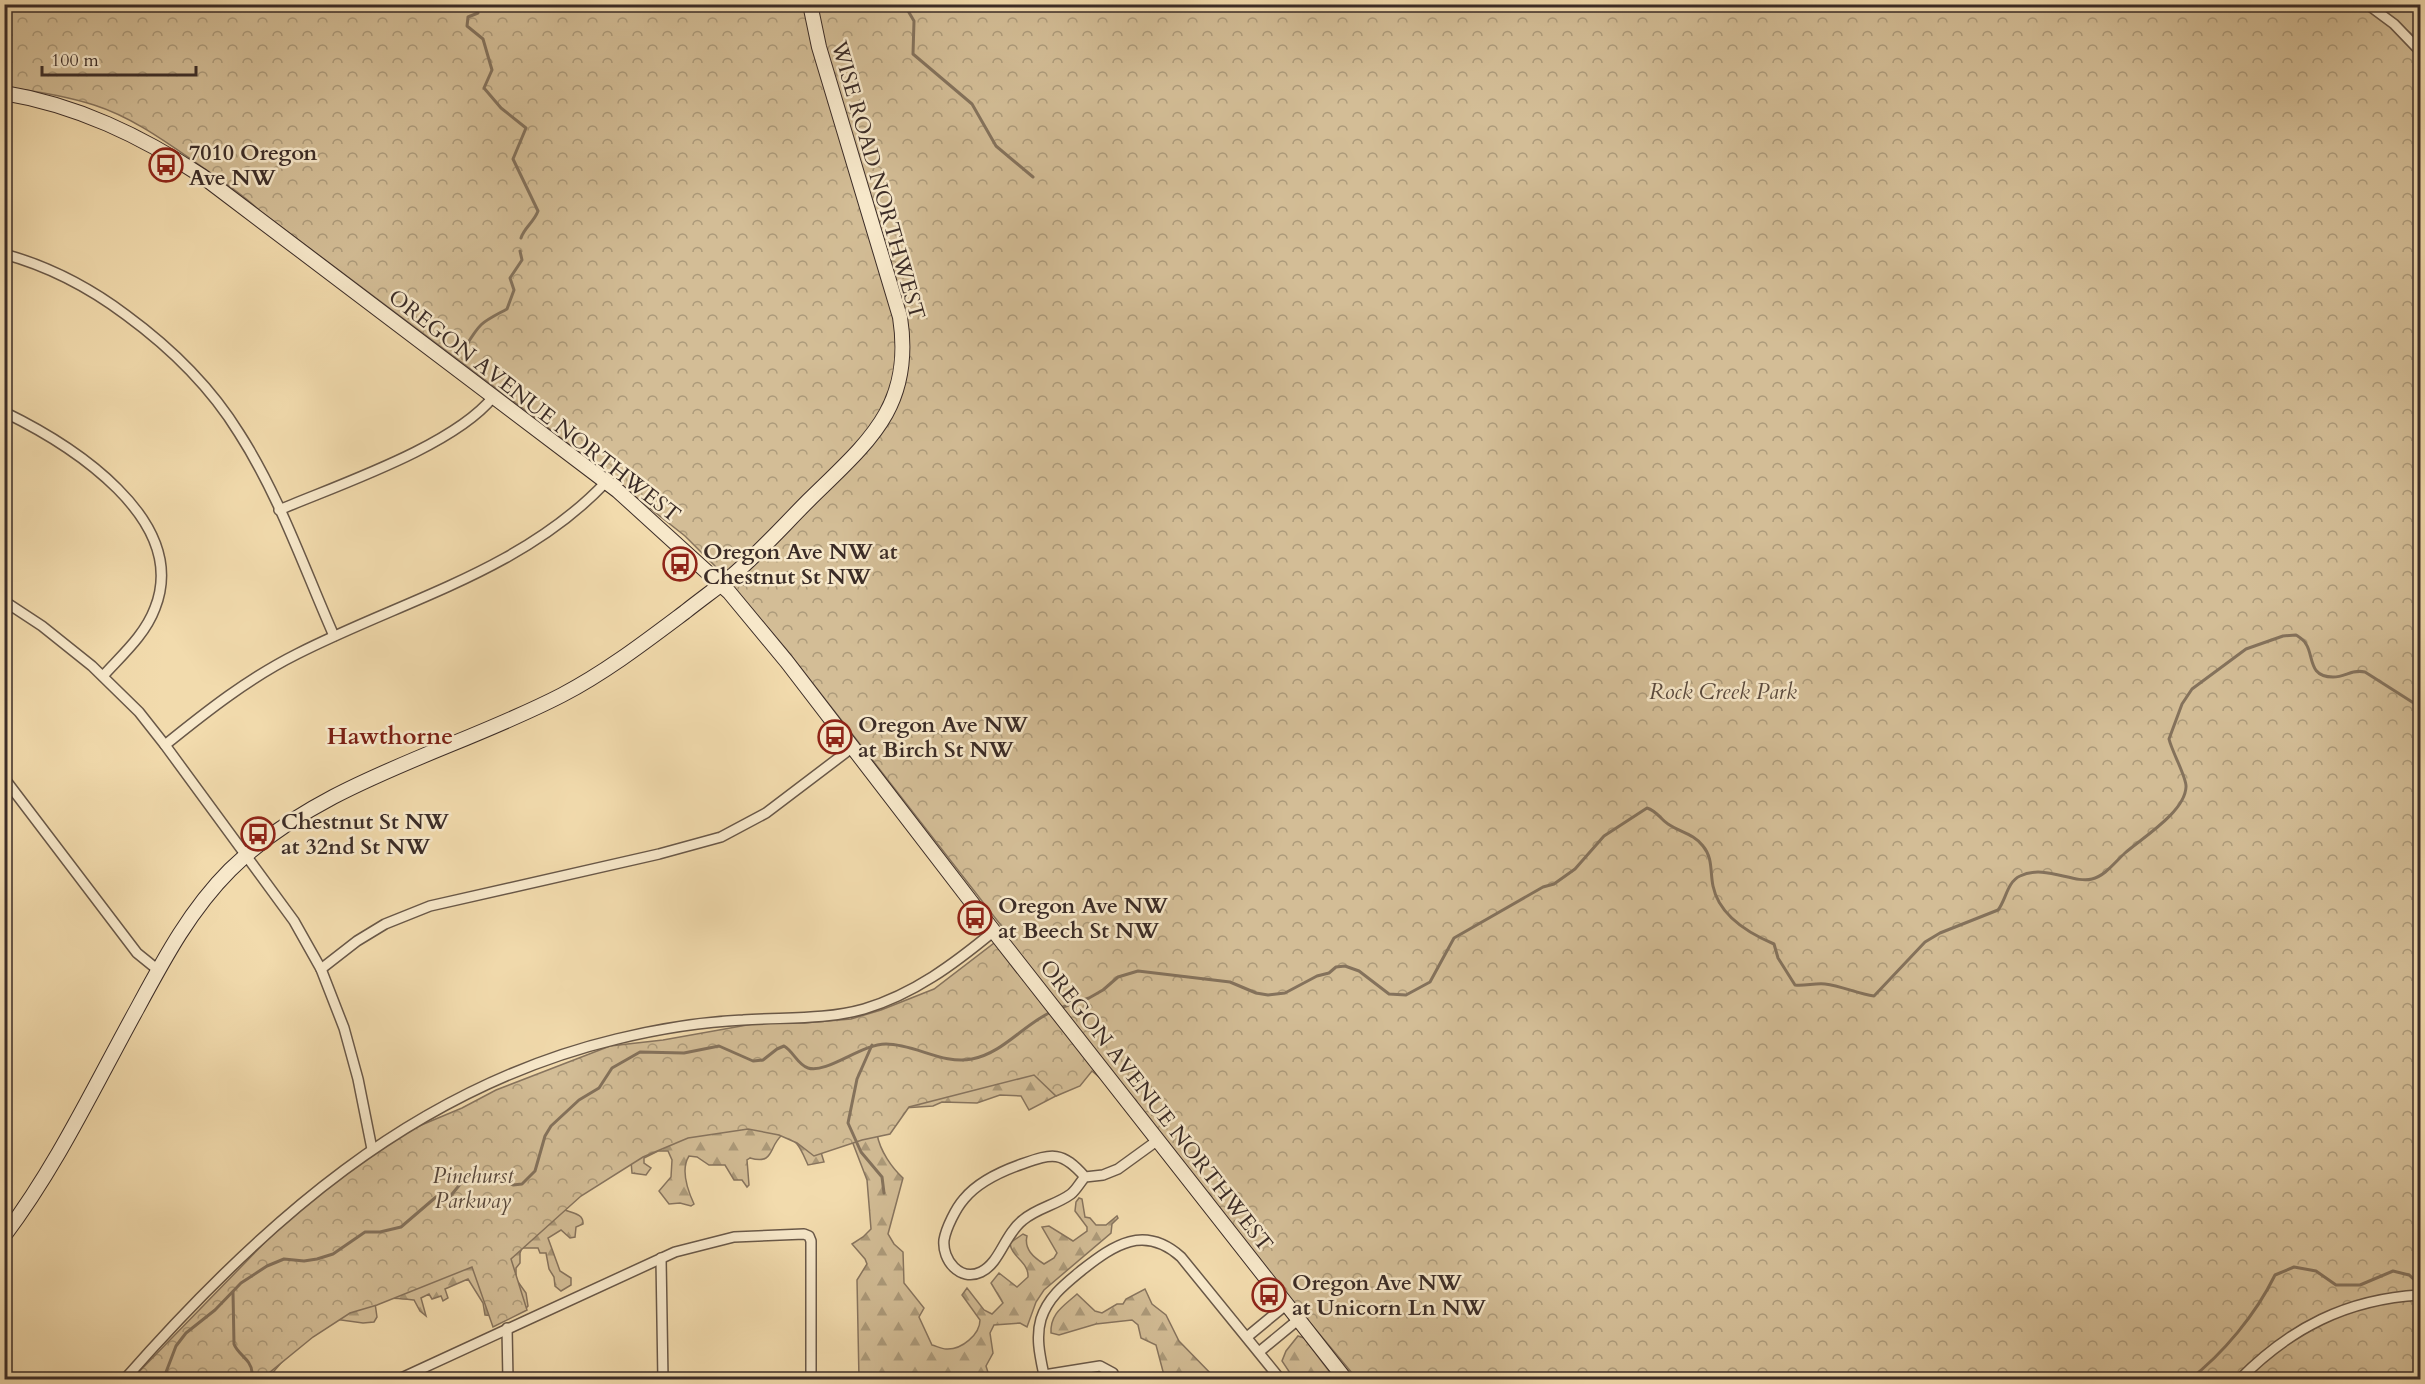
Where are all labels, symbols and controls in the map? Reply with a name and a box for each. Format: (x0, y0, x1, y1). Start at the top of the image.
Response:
street label: WISE ROAD NORTHWEST (824, 36, 932, 323)
scale bar (42, 39, 196, 77)
text: 100 m (51, 48, 99, 73)
place label: 7010 Oregon Ave NW (189, 138, 317, 193)
bus stop icon: 7010 Oregon Ave NW (148, 147, 184, 183)
street label: OREGON AVENUE NORTHWEST (382, 282, 687, 529)
place label: Oregon Ave NW at Chestnut St NW (703, 537, 898, 592)
bus stop icon: Oregon Ave NW at Chestnut St NW (662, 546, 698, 582)
park label: Rock Creek Park (1649, 677, 1797, 707)
place label: Oregon Ave NW at Birch St NW (858, 710, 1029, 765)
bus stop icon: Oregon Ave NW at Birch St NW (817, 719, 853, 755)
district label: Hawthorne (327, 720, 453, 753)
place label: Chestnut St NW at 32nd St NW (281, 807, 450, 862)
bus stop icon: Chestnut St NW at 32nd St NW (240, 816, 276, 852)
place label: Oregon Ave NW at Beech St NW (998, 891, 1169, 946)
bus stop icon: Oregon Ave NW at Beech St NW (957, 900, 993, 936)
street label: OREGON AVENUE NORTHWEST (1033, 953, 1280, 1258)
park label: Pinehurst Parkway (433, 1161, 514, 1216)
place label: Oregon Ave NW at Unicorn Ln NW (1292, 1268, 1487, 1323)
bus stop icon: Oregon Ave NW at Unicorn Ln NW (1251, 1277, 1287, 1313)

